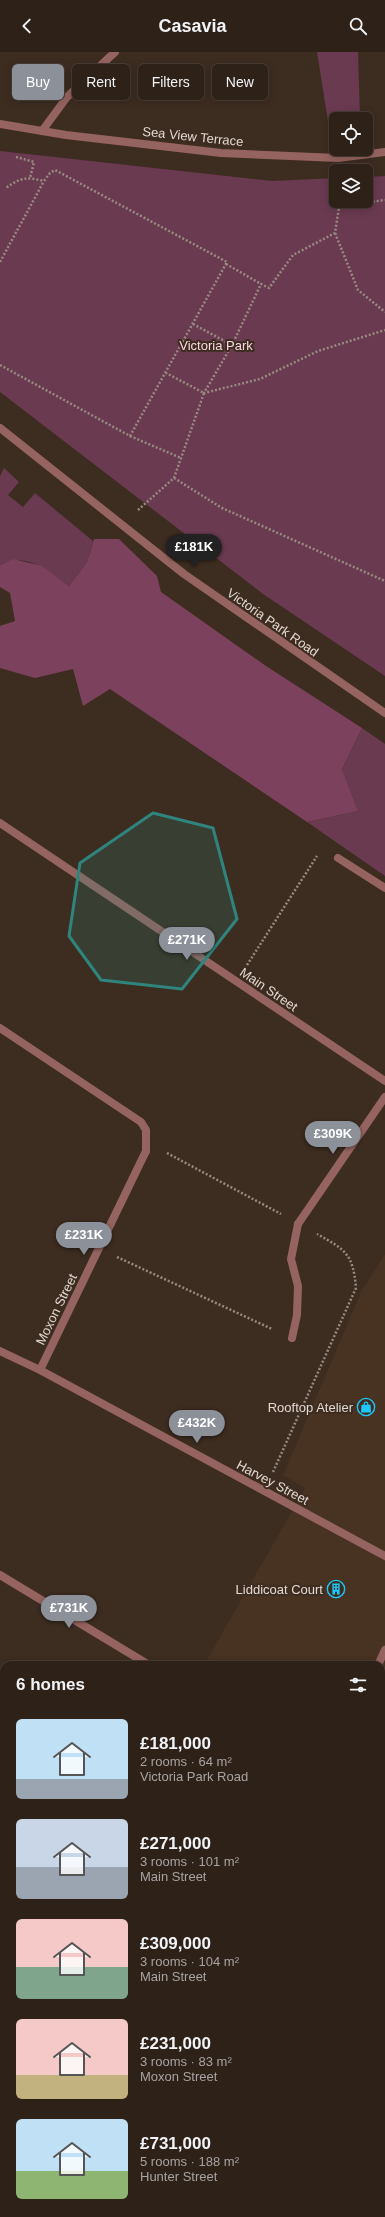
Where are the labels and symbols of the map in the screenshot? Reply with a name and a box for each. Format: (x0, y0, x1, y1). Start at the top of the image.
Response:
street label: Sea View Terrace (142, 124, 244, 149)
park label: Victoria Park (179, 338, 253, 353)
pin: £181K (166, 534, 222, 568)
street label: Victoria Park Road (224, 585, 321, 660)
pin: £271K (159, 927, 215, 961)
street label: Main Street (237, 965, 301, 1014)
pin: £309K (305, 1121, 361, 1155)
pin: £231K (56, 1222, 112, 1256)
street label: Moxon Street (33, 1271, 80, 1347)
shop icon: Rooftop Atelier (356, 1397, 376, 1417)
place label: Rooftop Atelier (268, 1400, 354, 1415)
pin: £432K (169, 1410, 225, 1444)
street label: Harvey Street (234, 1457, 312, 1508)
building icon: Liddicoat Court (326, 1579, 346, 1599)
place label: Liddicoat Court (236, 1582, 323, 1597)
pin: £731K (41, 1595, 97, 1629)

